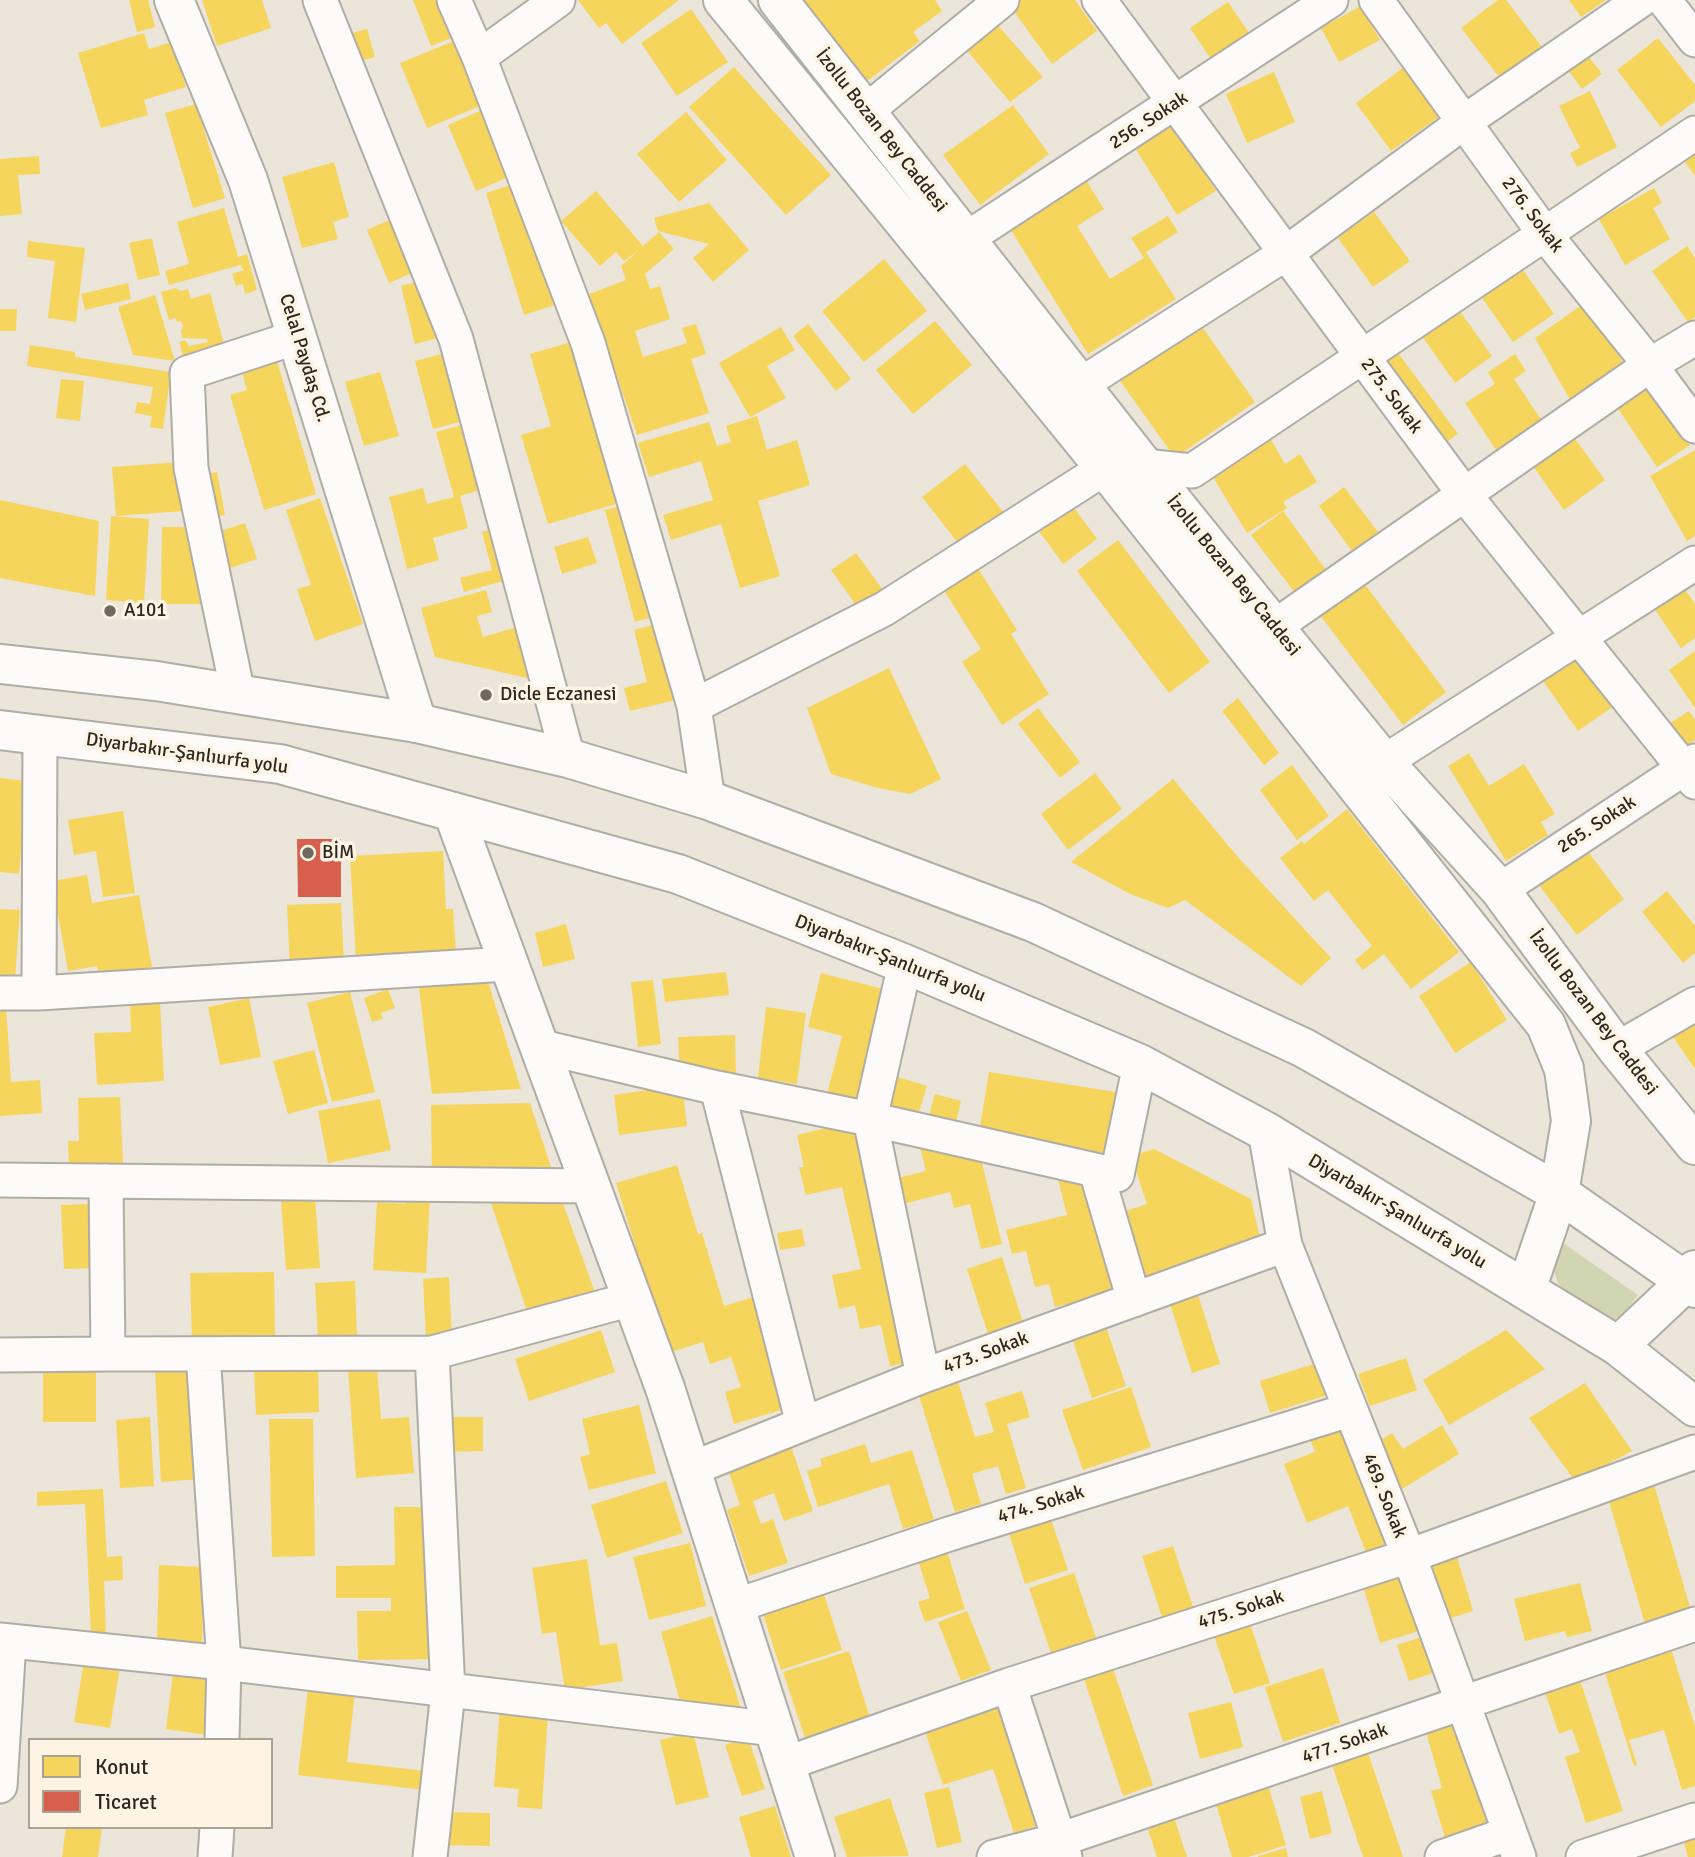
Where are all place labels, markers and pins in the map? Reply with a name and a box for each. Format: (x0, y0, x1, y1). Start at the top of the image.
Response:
place label: A101 (124, 600, 166, 622)
marker: A101 (102, 603, 118, 619)
place label: Dicle Eczanesi (500, 684, 616, 706)
marker: Dicle Eczanesi (478, 687, 494, 703)
place label: BİM (322, 842, 354, 864)
marker: BİM (300, 845, 316, 861)

